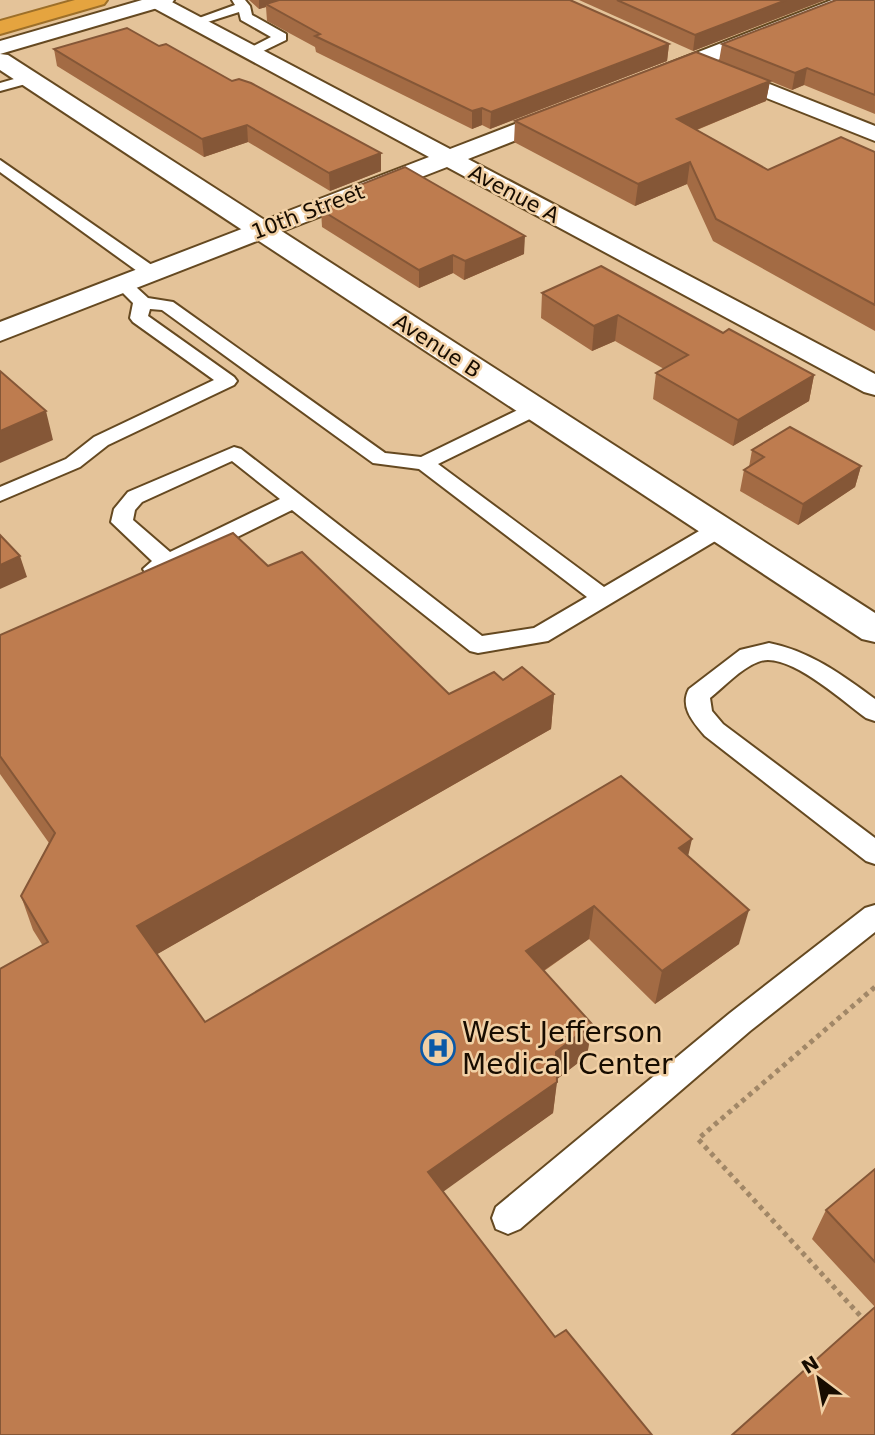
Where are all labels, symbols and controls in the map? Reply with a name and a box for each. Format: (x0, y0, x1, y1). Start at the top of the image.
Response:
street label: Avenue A (465, 160, 564, 228)
street label: 10th Street (248, 180, 368, 244)
street label: Avenue B (389, 309, 485, 383)
place label: West Jefferson Medical Center (462, 1016, 673, 1081)
hospital icon: West Jefferson Medical Center (419, 1029, 457, 1067)
north arrow (784, 1344, 854, 1414)
text: N (797, 1351, 823, 1378)

